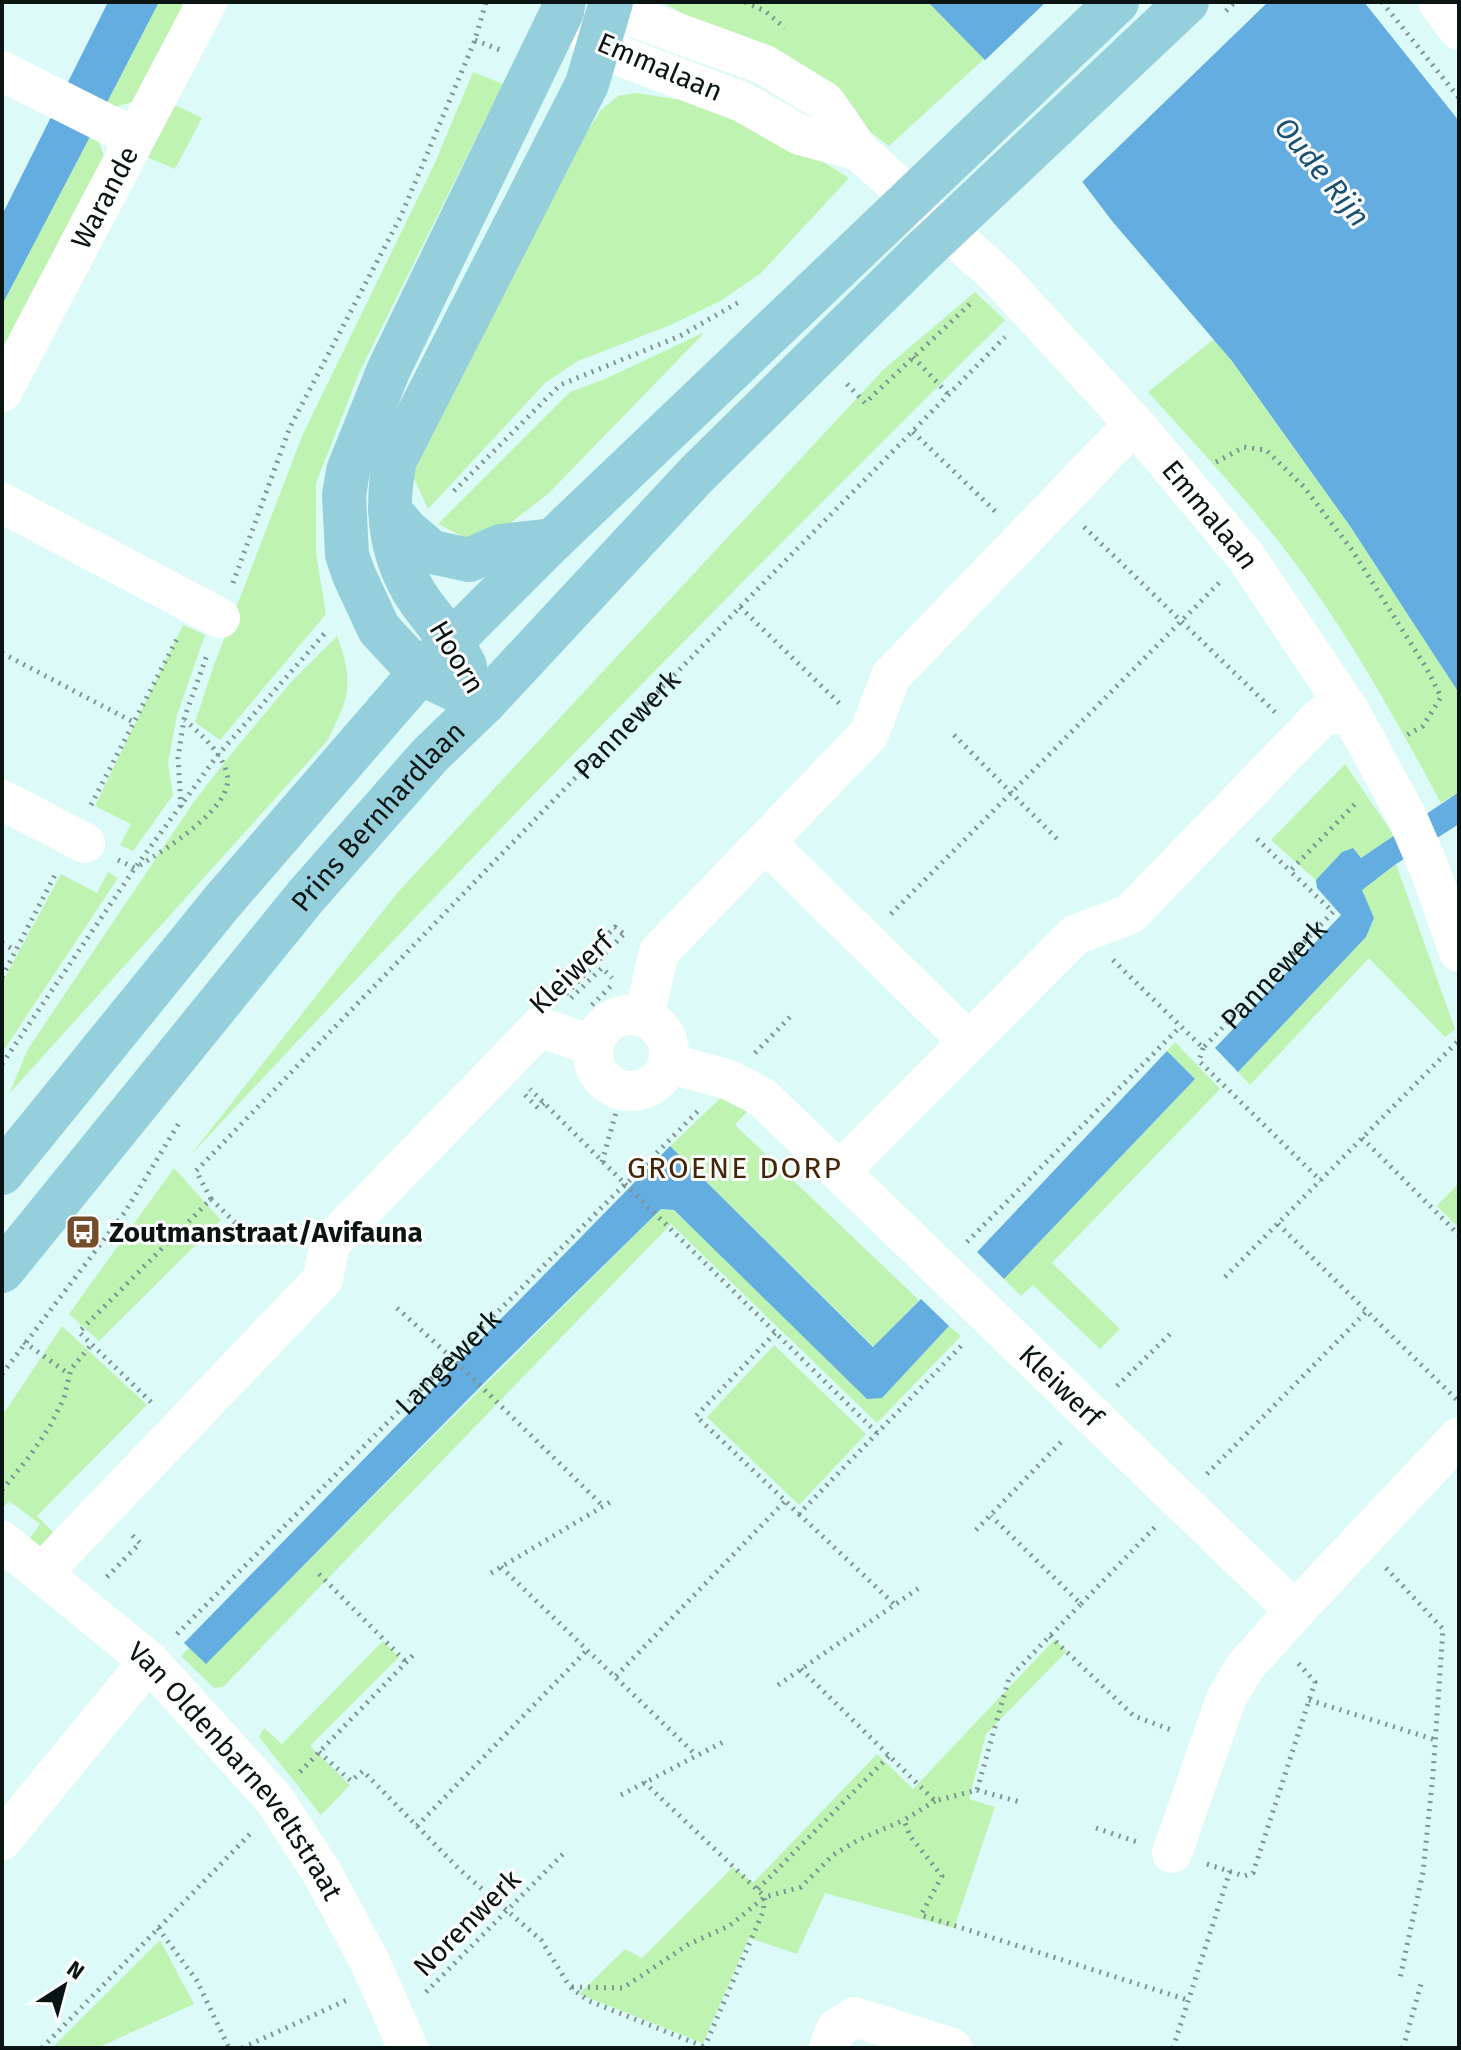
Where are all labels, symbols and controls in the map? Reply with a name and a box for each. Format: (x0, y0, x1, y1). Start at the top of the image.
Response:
street label: Emmalaan (593, 26, 727, 108)
water label: Oude Rijn (1267, 110, 1377, 234)
street label: Warande (64, 140, 145, 254)
street label: Emmalaan (1155, 453, 1266, 575)
street label: Hoorn (423, 615, 491, 699)
street label: Pannewerk (567, 663, 687, 786)
street label: Prins Bernhardlaan (284, 714, 471, 918)
street label: Pannewerk (1214, 912, 1334, 1036)
street label: Kleiwerf (522, 923, 621, 1021)
district label: GROENE DORP (627, 1150, 843, 1186)
bus stop icon: Zoutmanstraat/Avifauna (64, 1213, 102, 1251)
place label: Zoutmanstraat/Avifauna (109, 1216, 423, 1249)
street label: Langewerk (389, 1302, 508, 1421)
street label: Kleiwerf (1012, 1338, 1112, 1435)
street label: Van Oldenbarneveltstraat (122, 1634, 350, 1906)
street label: Norenwerk (407, 1862, 528, 1983)
north arrow (24, 1946, 104, 2026)
text: N (62, 1955, 89, 1985)

